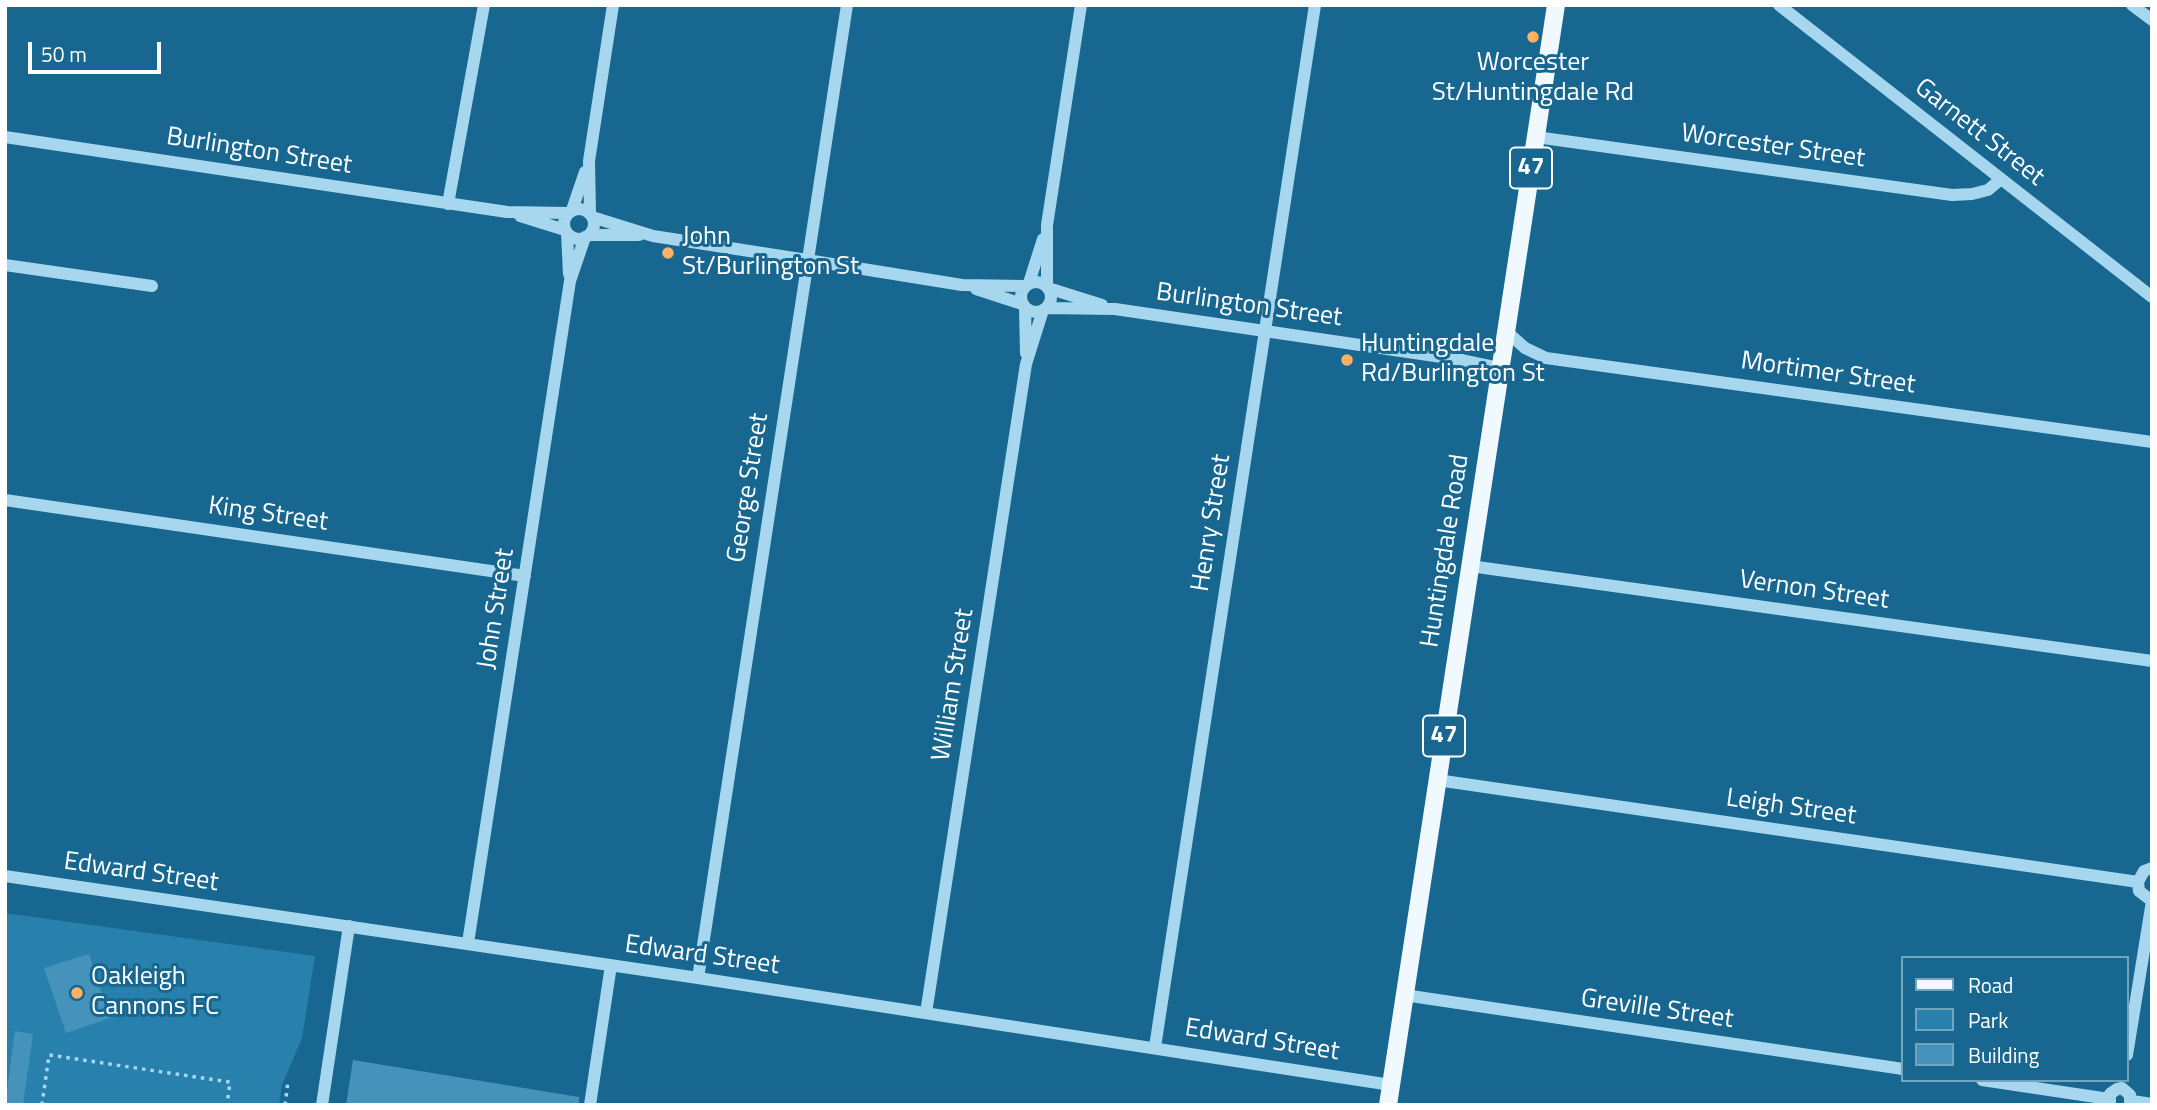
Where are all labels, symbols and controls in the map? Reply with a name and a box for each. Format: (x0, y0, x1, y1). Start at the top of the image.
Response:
scale bar (32, 28, 164, 72)
marker: Worcester St/Huntingdale Rd (1525, 29, 1541, 45)
text: 50 m (41, 38, 87, 70)
place label: Worcester St/Huntingdale Rd (1432, 48, 1634, 110)
street label: Garnett Street (1908, 73, 2050, 193)
street label: Worcester Street (1679, 119, 1867, 175)
street label: Burlington Street (164, 122, 354, 182)
road number: 47 (1510, 148, 1552, 188)
place label: John St/Burlington St (682, 222, 859, 284)
marker: John St/Burlington St (660, 245, 676, 261)
street label: Burlington Street (1154, 278, 1344, 334)
place label: Huntingdale Rd/Burlington St (1361, 329, 1545, 390)
street label: Mortimer Street (1739, 346, 1917, 402)
marker: Huntingdale Rd/Burlington St (1339, 352, 1355, 368)
street label: George Street (722, 411, 776, 565)
street label: Henry Street (1186, 452, 1238, 594)
street label: Huntingdale Road (1415, 452, 1477, 650)
street label: King Street (206, 491, 330, 539)
street label: John Street (472, 546, 522, 672)
street label: Vernon Street (1737, 565, 1891, 617)
street label: William Street (927, 607, 981, 763)
road number: 47 (1423, 716, 1465, 756)
street label: Leigh Street (1724, 783, 1858, 833)
street label: Edward Street (62, 847, 220, 899)
street label: Edward Street (623, 930, 781, 982)
legend (1902, 956, 2129, 1082)
place label: Oakleigh Cannons FC (91, 962, 219, 1024)
text: Road (1968, 969, 2013, 1001)
street label: Greville Street (1579, 984, 1735, 1036)
marker: Oakleigh Cannons FC (69, 985, 85, 1001)
text: Park (1968, 1004, 2008, 1036)
street label: Edward Street (1183, 1013, 1341, 1069)
text: Building (1968, 1039, 2039, 1071)

